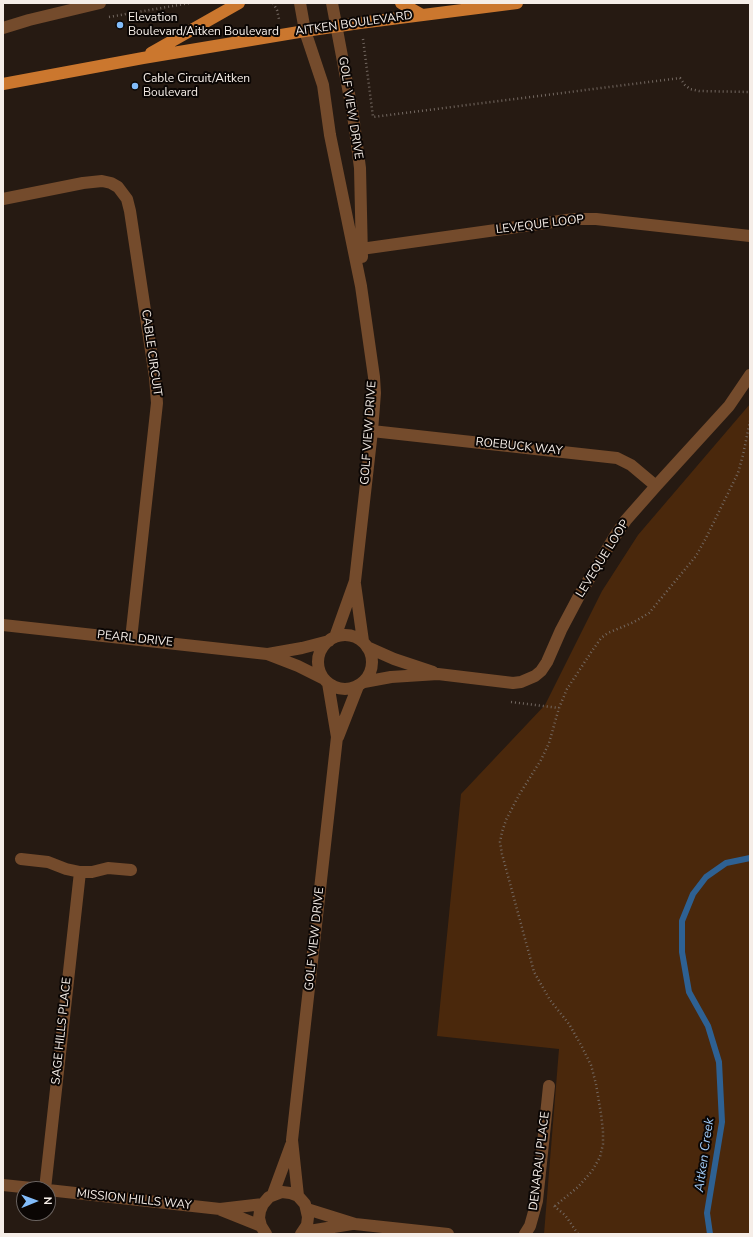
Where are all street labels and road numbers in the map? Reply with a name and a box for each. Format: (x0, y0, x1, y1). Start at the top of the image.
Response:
street label: AITKEN BOULEVARD (294, 9, 414, 39)
street label: GOLF VIEW DRIVE (335, 56, 365, 160)
street label: LEVEQUE LOOP (495, 212, 585, 238)
street label: CABLE CIRCUIT (138, 309, 164, 397)
street label: GOLF VIEW DRIVE (358, 381, 380, 485)
street label: ROEBUCK WAY (475, 435, 563, 459)
street label: LEVEQUE LOOP (573, 518, 633, 600)
street label: PEARL DRIVE (96, 628, 174, 650)
street label: GOLF VIEW DRIVE (302, 887, 328, 991)
street label: SAGE HILLS PLACE (49, 977, 75, 1085)
street label: DENARAU PLACE (527, 1111, 553, 1211)
street label: MISSION HILLS WAY (76, 1187, 192, 1213)

